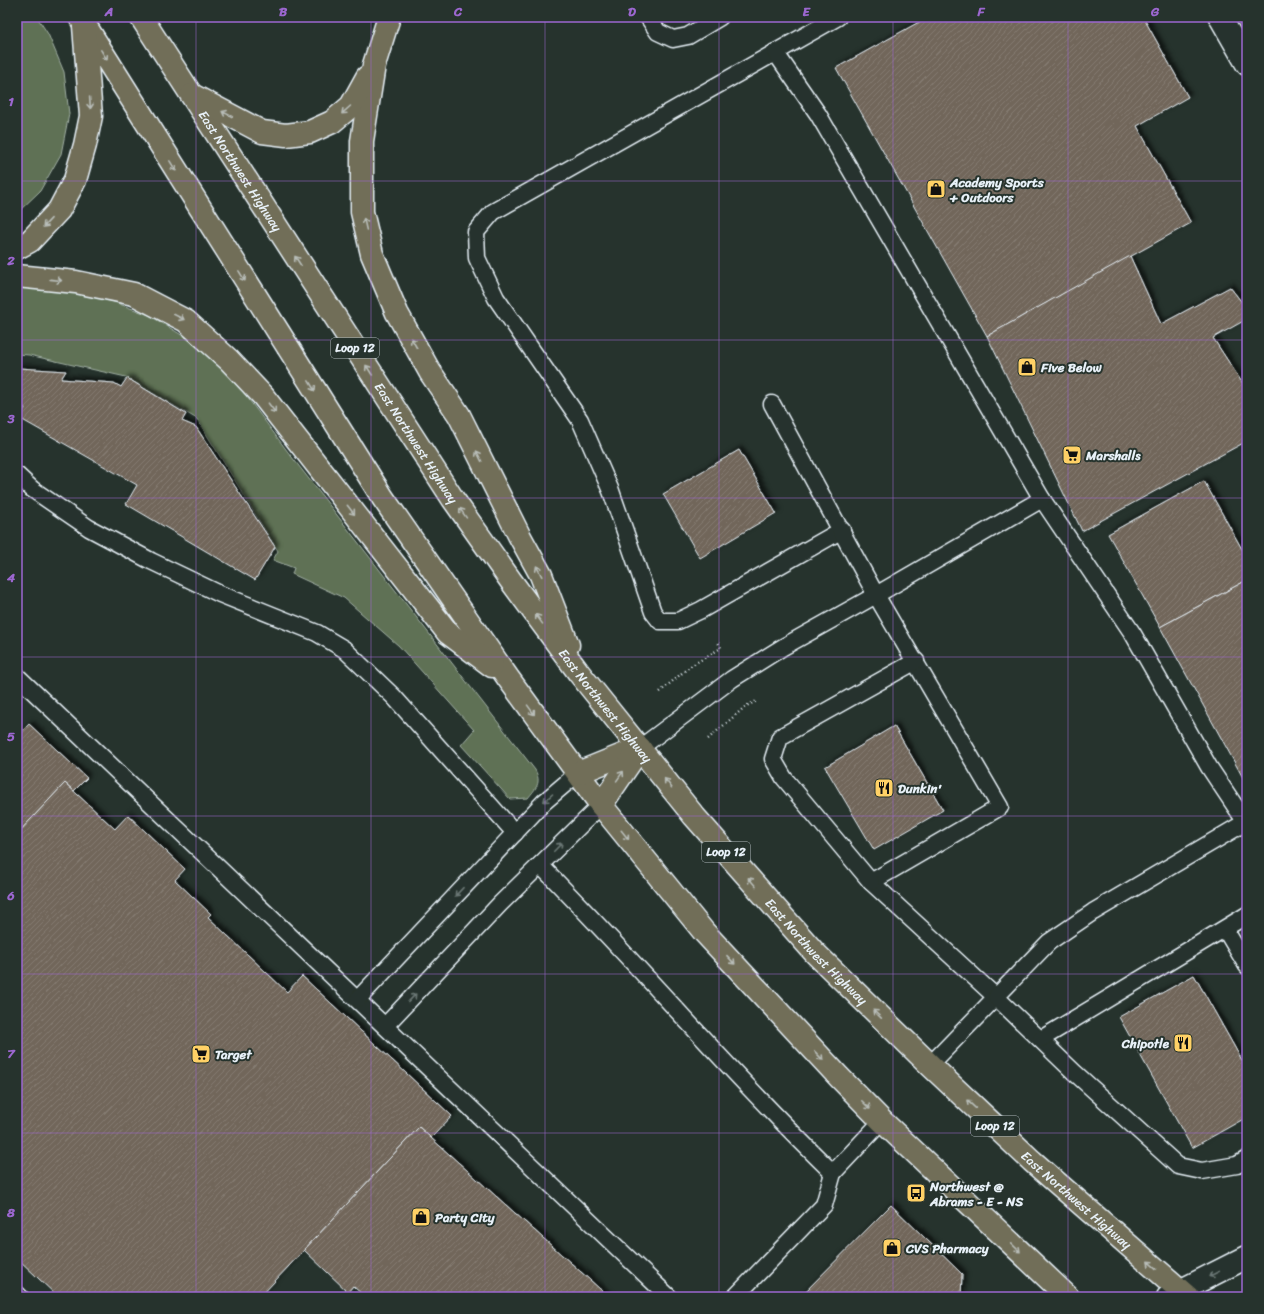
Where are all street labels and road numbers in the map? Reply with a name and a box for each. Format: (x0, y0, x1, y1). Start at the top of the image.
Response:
street label: East Northwest Highway (192, 105, 289, 236)
road number: Loop 12 (331, 338, 379, 358)
street label: East Northwest Highway (369, 377, 465, 508)
street label: East Northwest Highway (553, 643, 659, 768)
road number: Loop 12 (702, 842, 750, 862)
street label: East Northwest Highway (760, 892, 874, 1010)
road number: Loop 12 (971, 1116, 1019, 1136)
street label: East Northwest Highway (1016, 1145, 1138, 1255)

